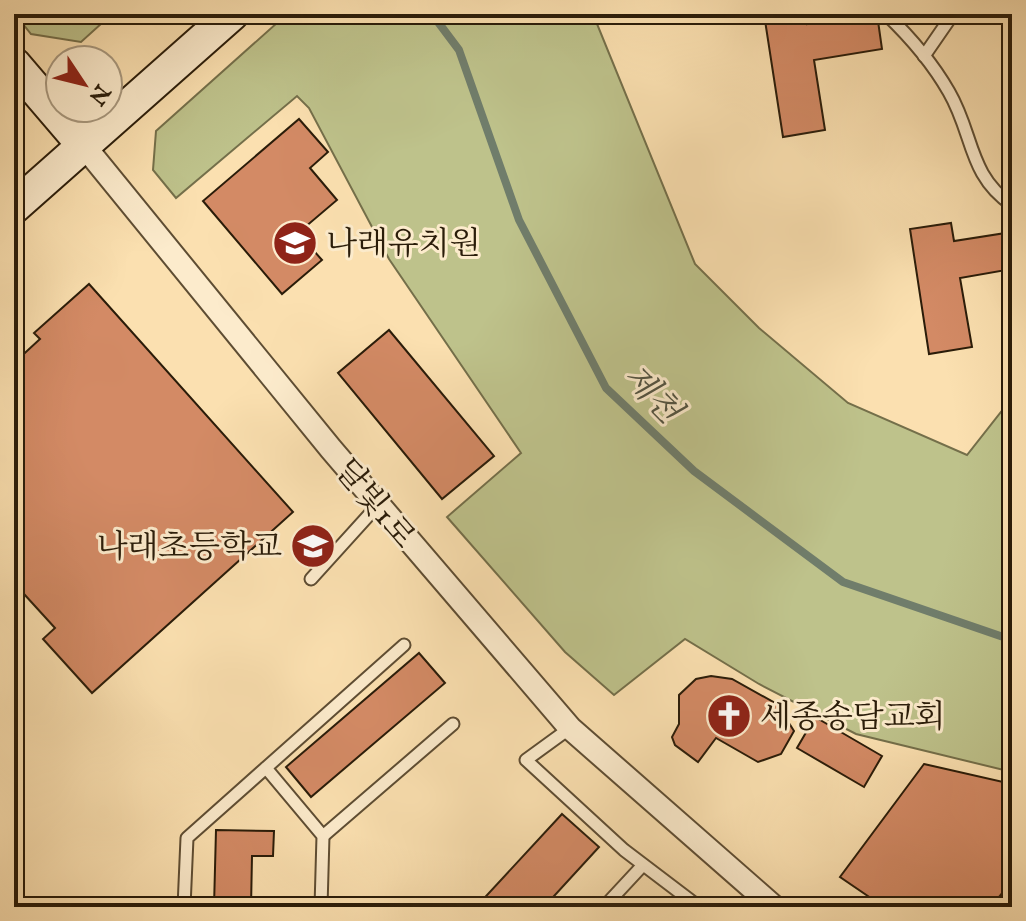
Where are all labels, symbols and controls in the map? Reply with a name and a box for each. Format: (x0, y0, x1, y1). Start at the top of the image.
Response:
north arrow (44, 44, 124, 124)
text: N (82, 78, 116, 110)
school or university icon: 나래유치원 (271, 219, 319, 267)
place label: 나래유치원 (326, 225, 481, 266)
water label: 제천 (613, 356, 691, 435)
street label: 달빛1로 (325, 451, 423, 558)
school or university icon: 나래초등학교 (289, 522, 337, 570)
place label: 나래초등학교 (97, 528, 282, 569)
church icon: 세종송담교회 (705, 692, 753, 740)
place label: 세종송담교회 (760, 698, 945, 739)

